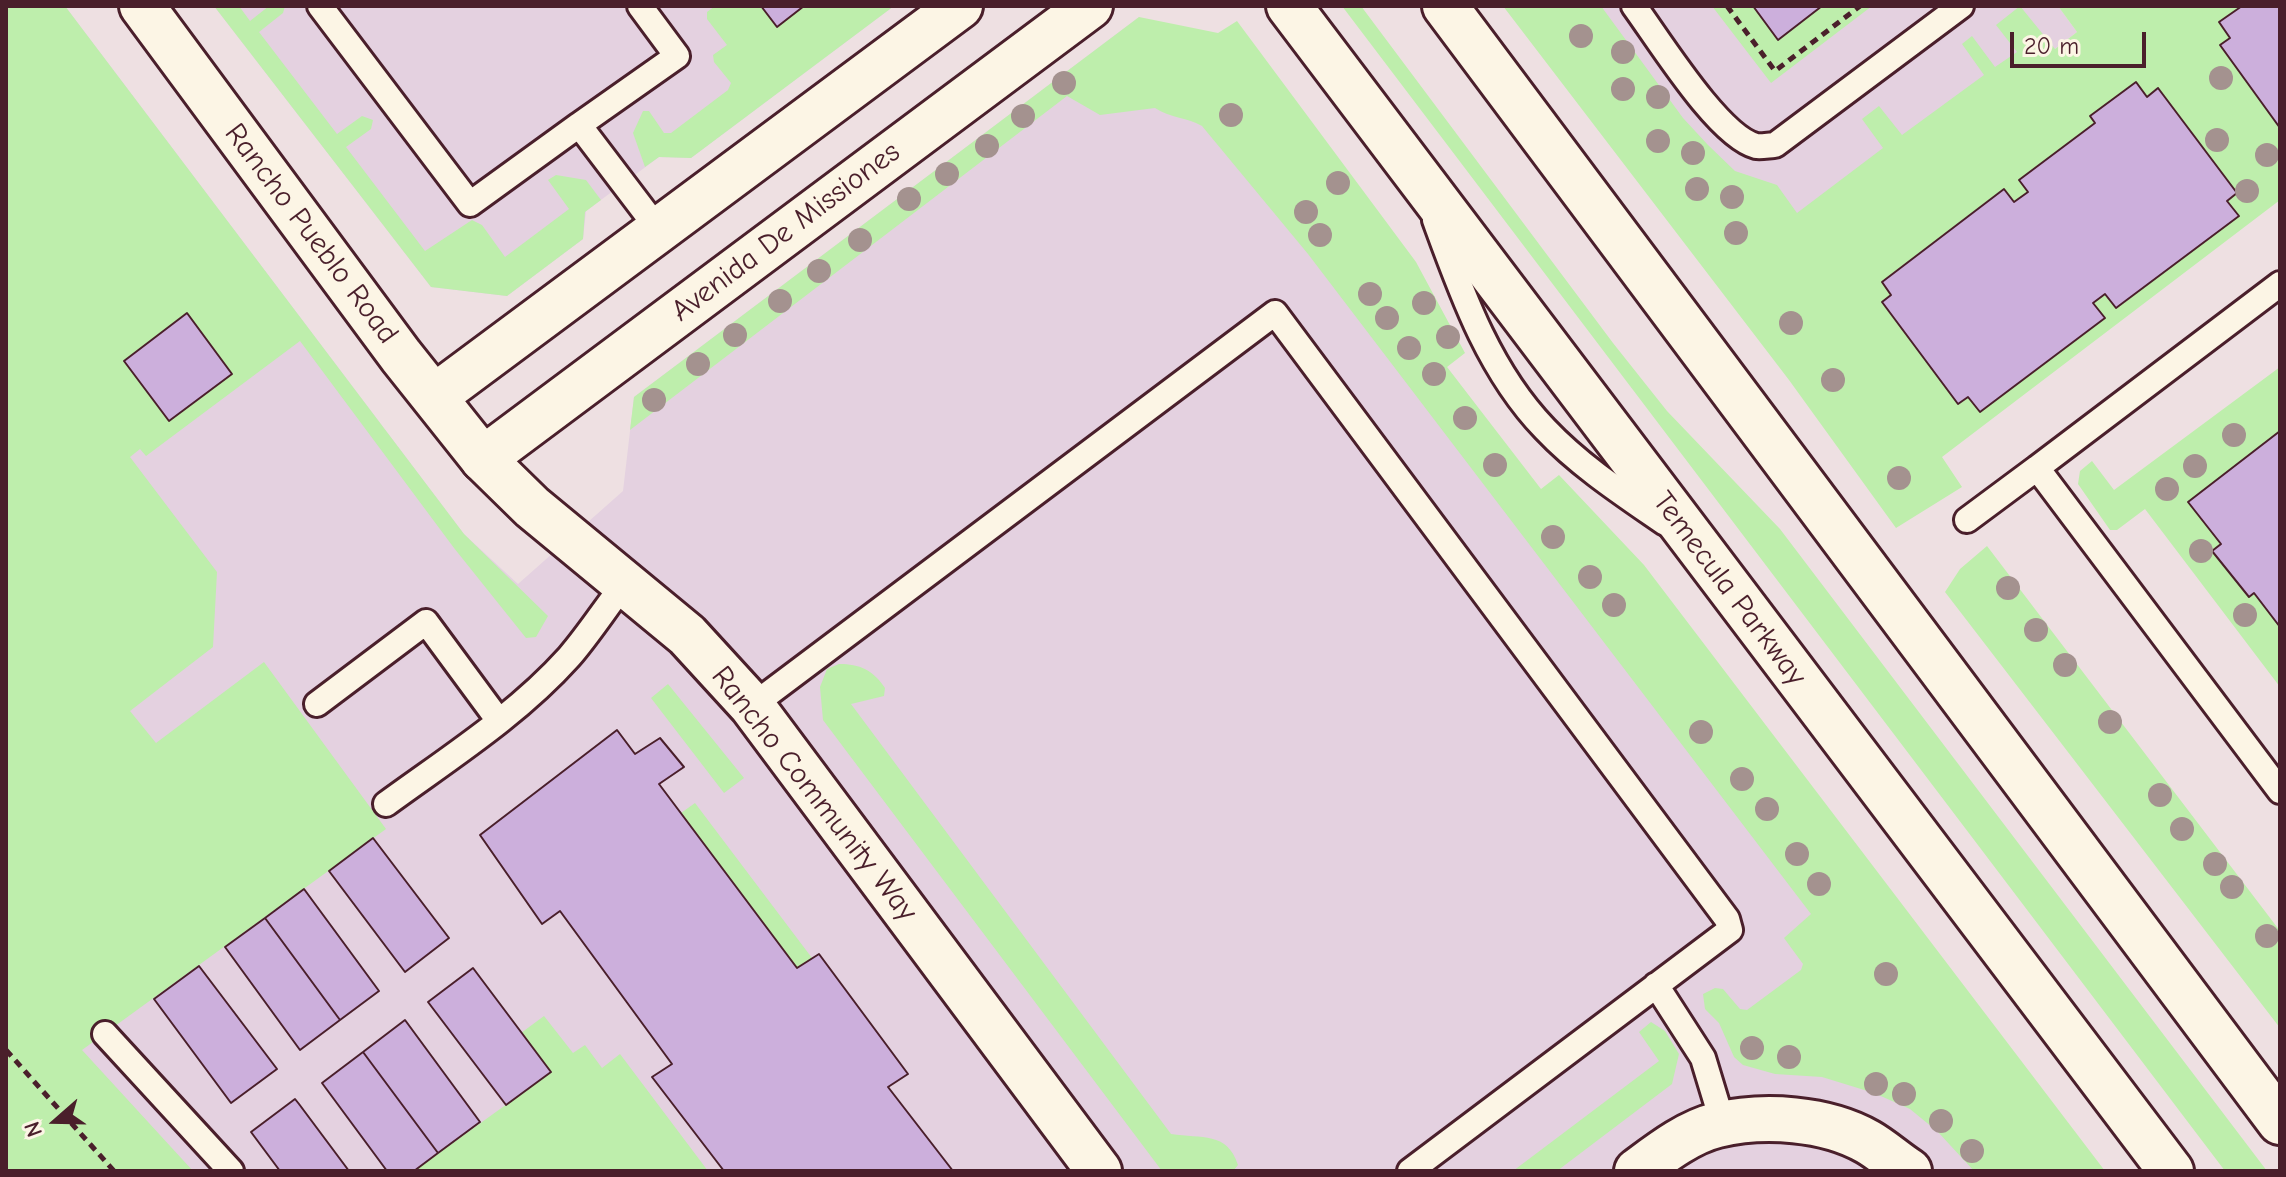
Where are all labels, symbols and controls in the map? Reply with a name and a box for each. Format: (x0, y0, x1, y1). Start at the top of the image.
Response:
scale bar (2014, 16, 2150, 66)
text: 20 m (2024, 32, 2079, 60)
street label: Rancho Pueblo Road (216, 117, 406, 351)
street label: Avenida De Missiones (665, 134, 907, 330)
street label: Temecula Parkway (1644, 485, 1814, 693)
street label: Rancho Community Way (703, 659, 925, 929)
north arrow (16, 1081, 96, 1161)
text: N (19, 1118, 48, 1140)

